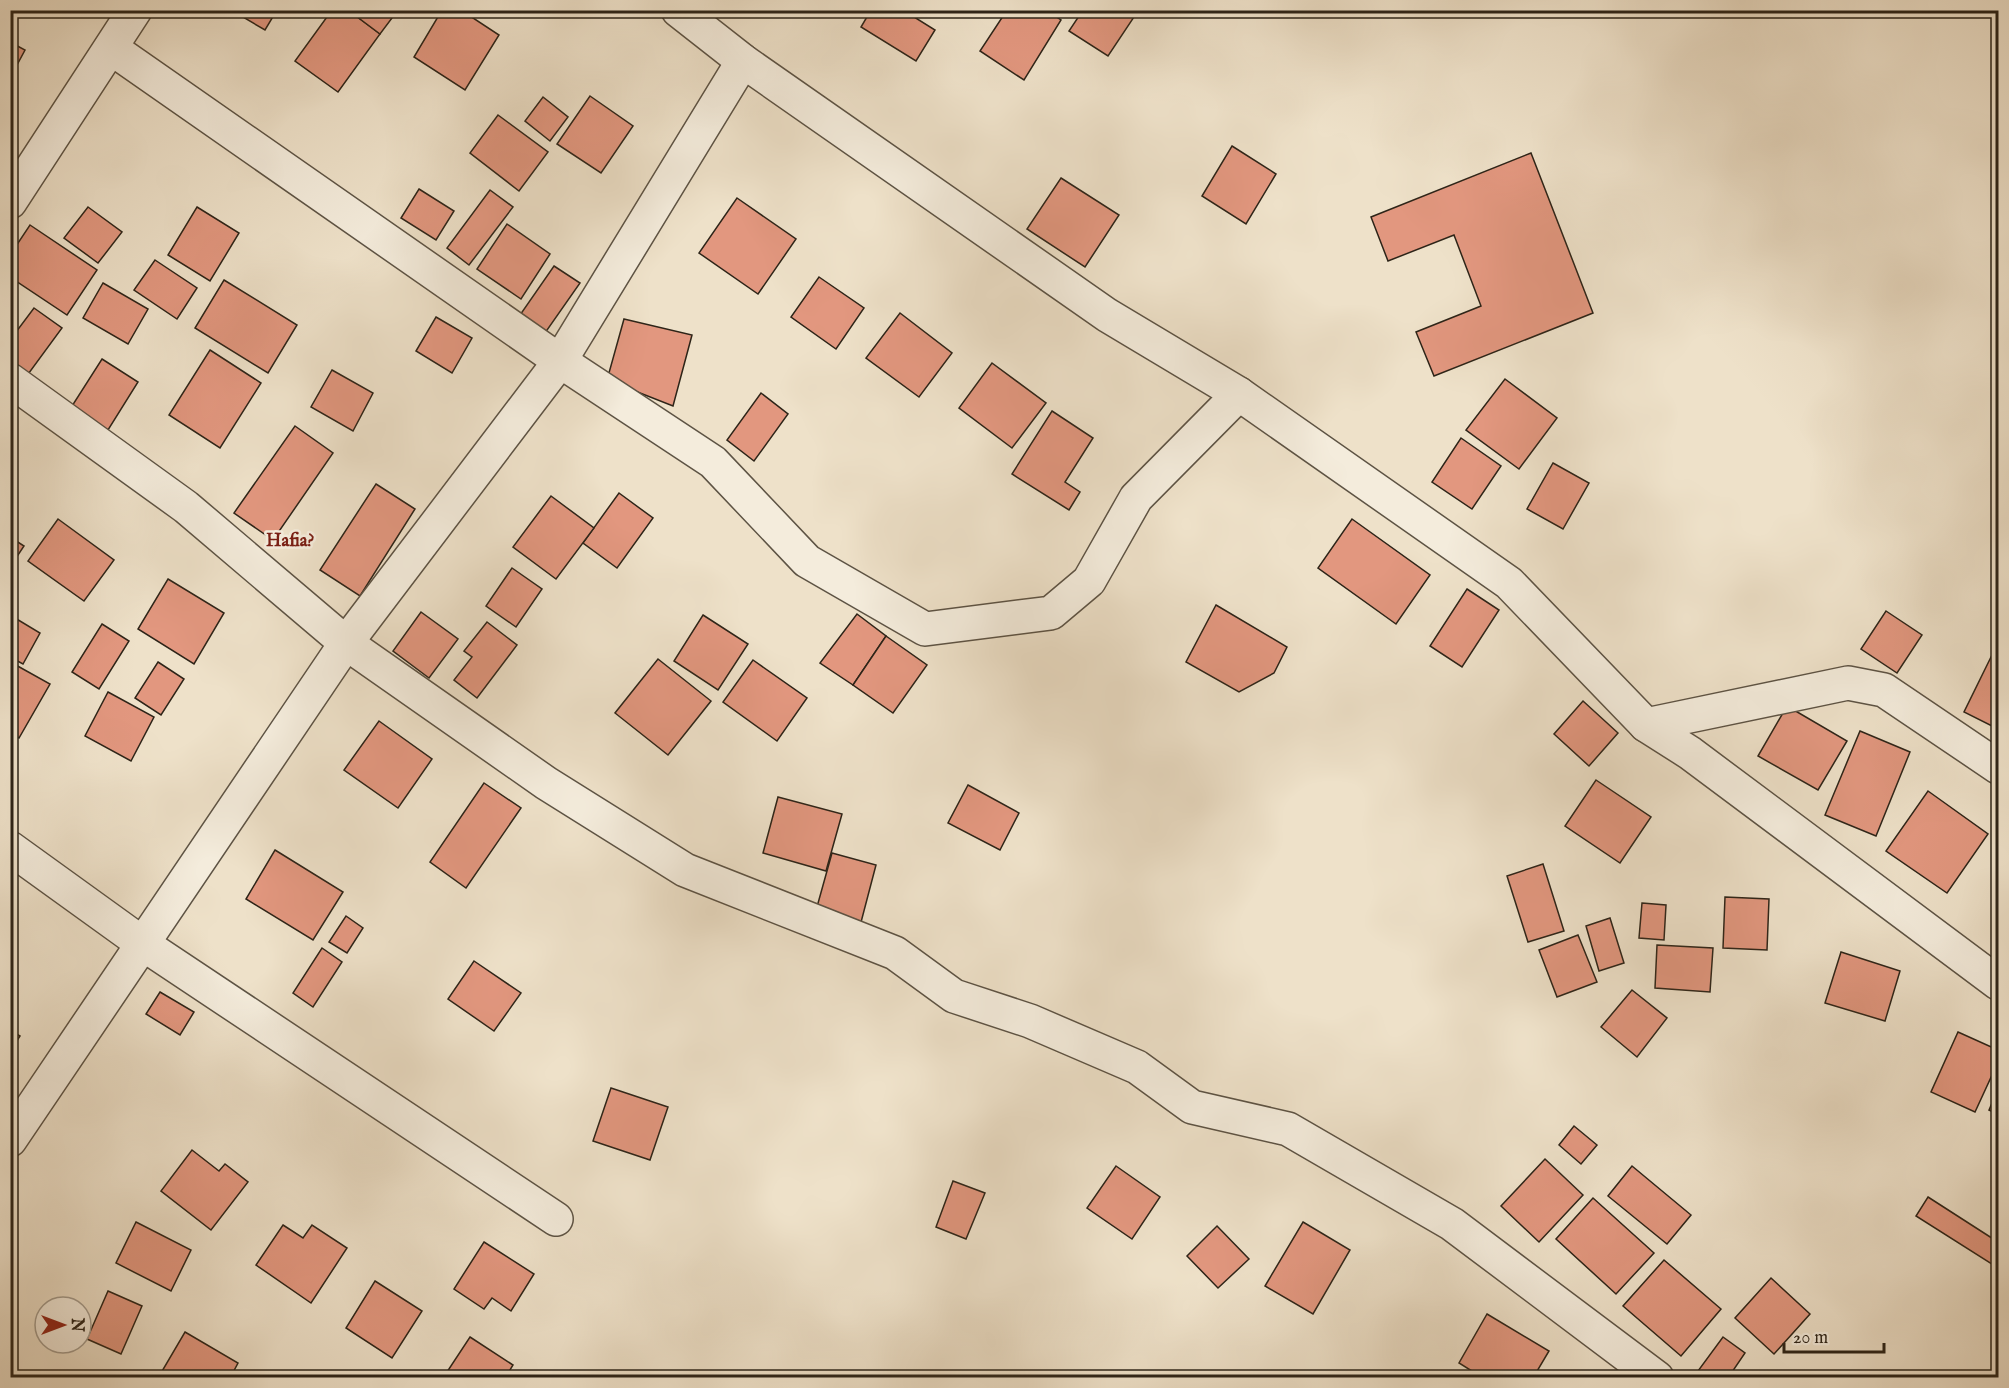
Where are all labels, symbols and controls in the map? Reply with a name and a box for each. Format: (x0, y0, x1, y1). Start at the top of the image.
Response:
district label: Hafia? (266, 530, 314, 553)
north arrow (33, 1295, 93, 1355)
scale bar (1784, 1316, 1884, 1354)
text: N (66, 1317, 86, 1332)
text: 20 m (1793, 1327, 1828, 1350)

